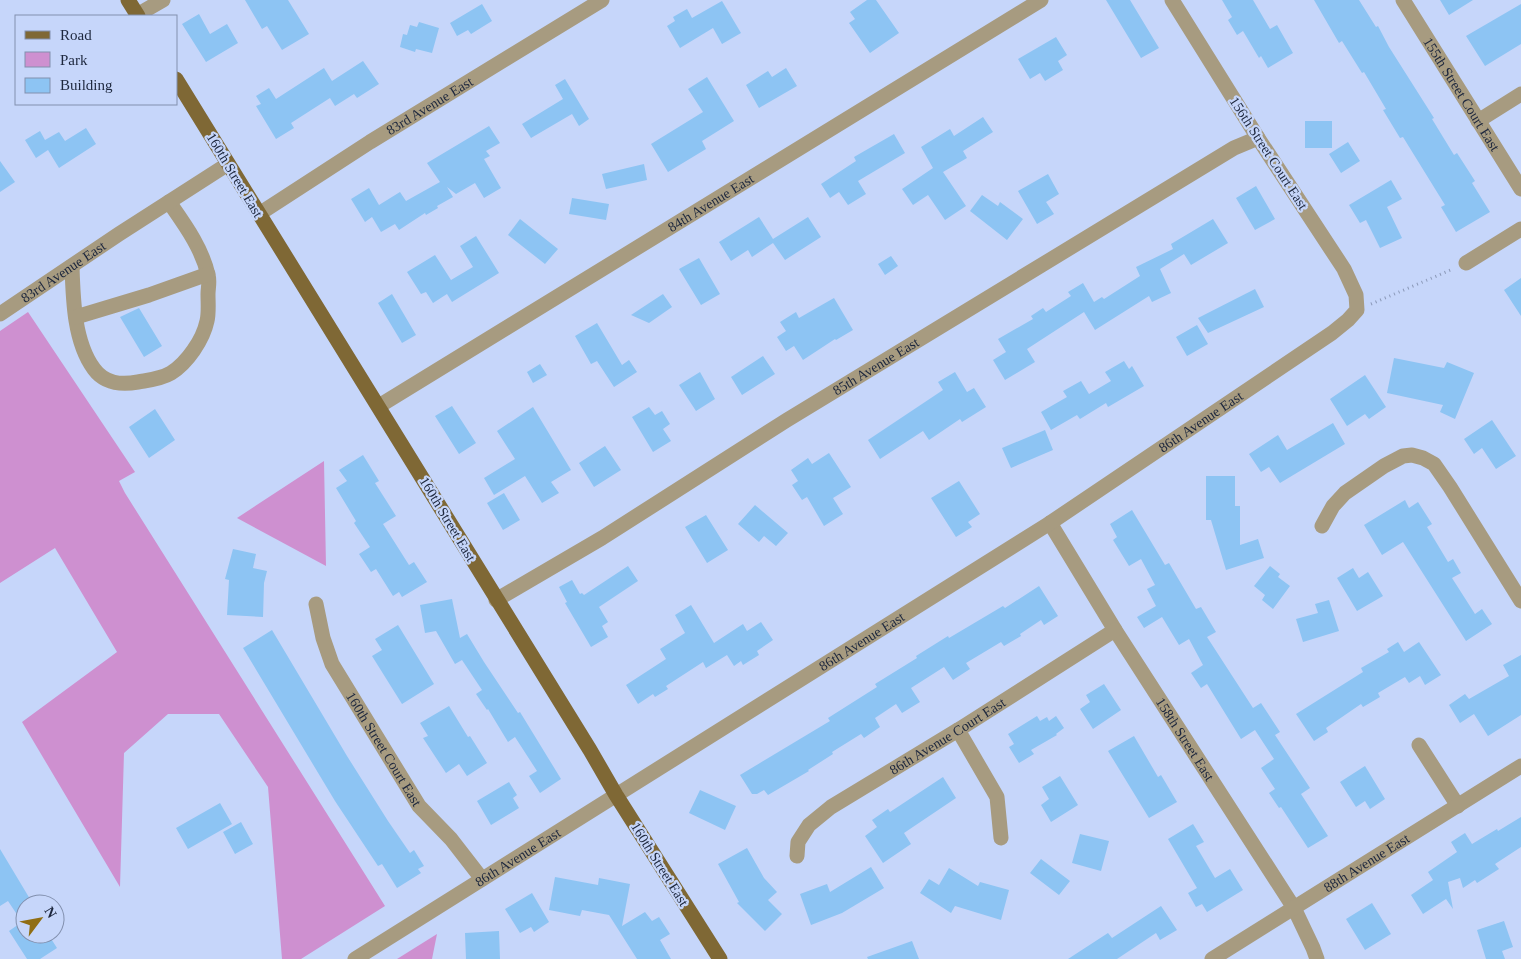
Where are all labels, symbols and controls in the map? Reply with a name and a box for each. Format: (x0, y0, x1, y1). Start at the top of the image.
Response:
legend (15, 15, 178, 105)
text: Road (60, 27, 92, 43)
street label: 155th Street Court East (1420, 35, 1502, 154)
text: Park (60, 52, 88, 68)
street label: 83rd Avenue East (384, 74, 476, 138)
text: Building (60, 77, 113, 93)
street label: 156th Street Court East (1227, 94, 1311, 212)
street label: 160th Street East (204, 130, 266, 220)
street label: 84th Avenue East (665, 171, 757, 235)
street label: 83rd Avenue East (18, 238, 109, 306)
street label: 85th Avenue East (830, 335, 922, 398)
street label: 86th Avenue East (1156, 388, 1246, 455)
street label: 160th Street East (417, 474, 479, 564)
street label: 86th Avenue East (816, 609, 907, 674)
street label: 160th Street Court East (343, 690, 424, 809)
street label: 86th Avenue Court East (887, 695, 1008, 778)
street label: 158th Street East (1153, 695, 1217, 784)
street label: 160th Street East (628, 820, 691, 909)
street label: 86th Avenue East (473, 825, 563, 890)
street label: 88th Avenue East (1321, 831, 1412, 895)
north arrow (15, 894, 65, 944)
text: N (42, 904, 60, 921)

